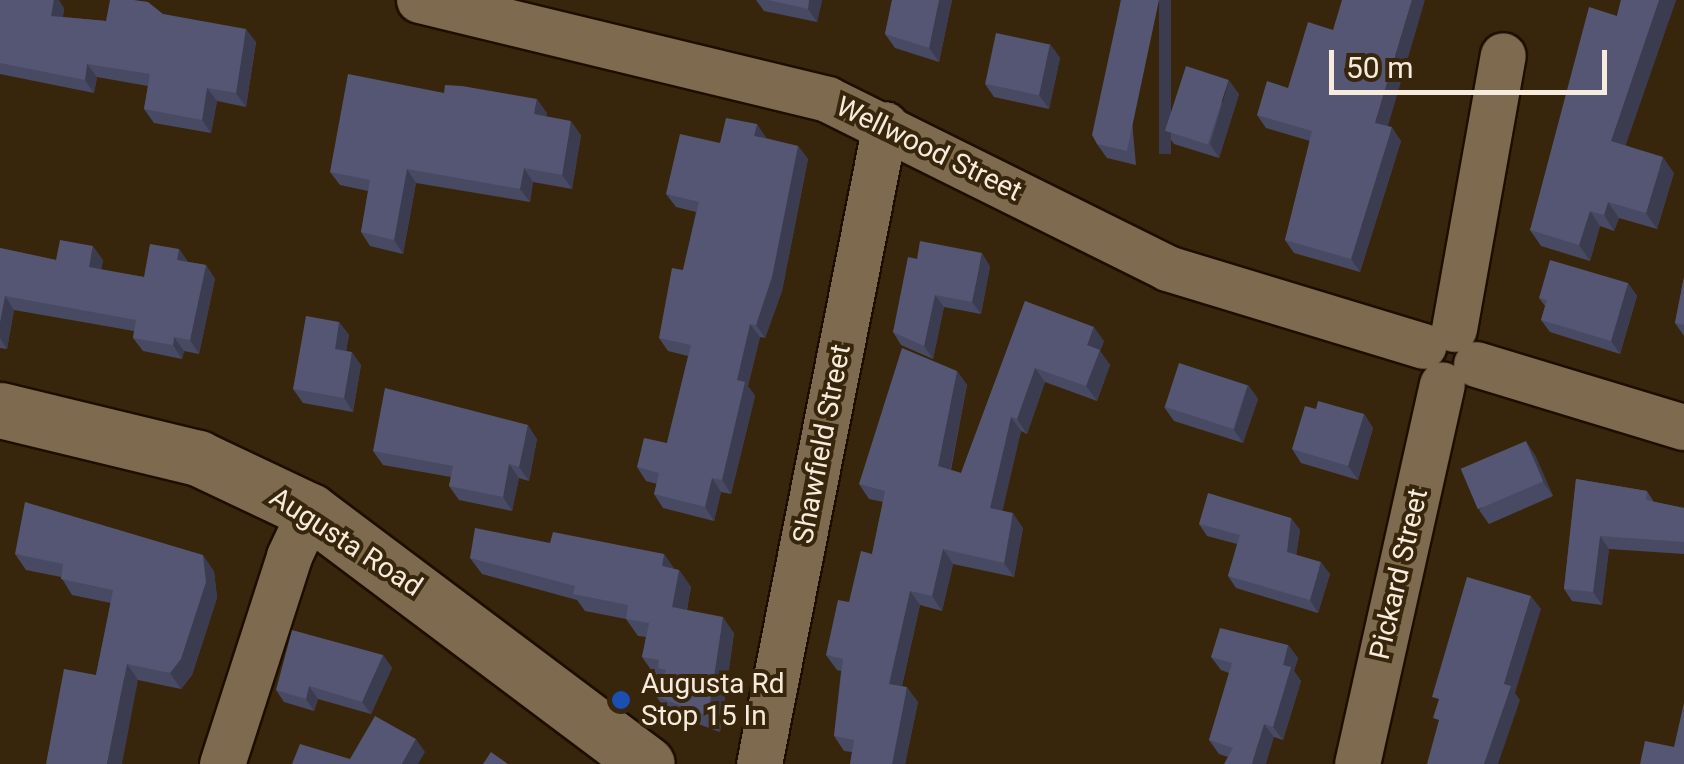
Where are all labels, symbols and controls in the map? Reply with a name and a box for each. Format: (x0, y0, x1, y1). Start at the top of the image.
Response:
scale bar (1334, 30, 1612, 92)
text: 50 m (1346, 50, 1413, 85)
street label: Wellwood Street (831, 90, 1027, 208)
street label: Shawfield Street (786, 342, 858, 546)
street label: Augusta Road (264, 480, 428, 604)
street label: Pickard Street (1363, 485, 1435, 663)
place label: Augusta Rd Stop 15 In (641, 667, 785, 733)
marker: Augusta Rd Stop 15 In (610, 689, 632, 711)

